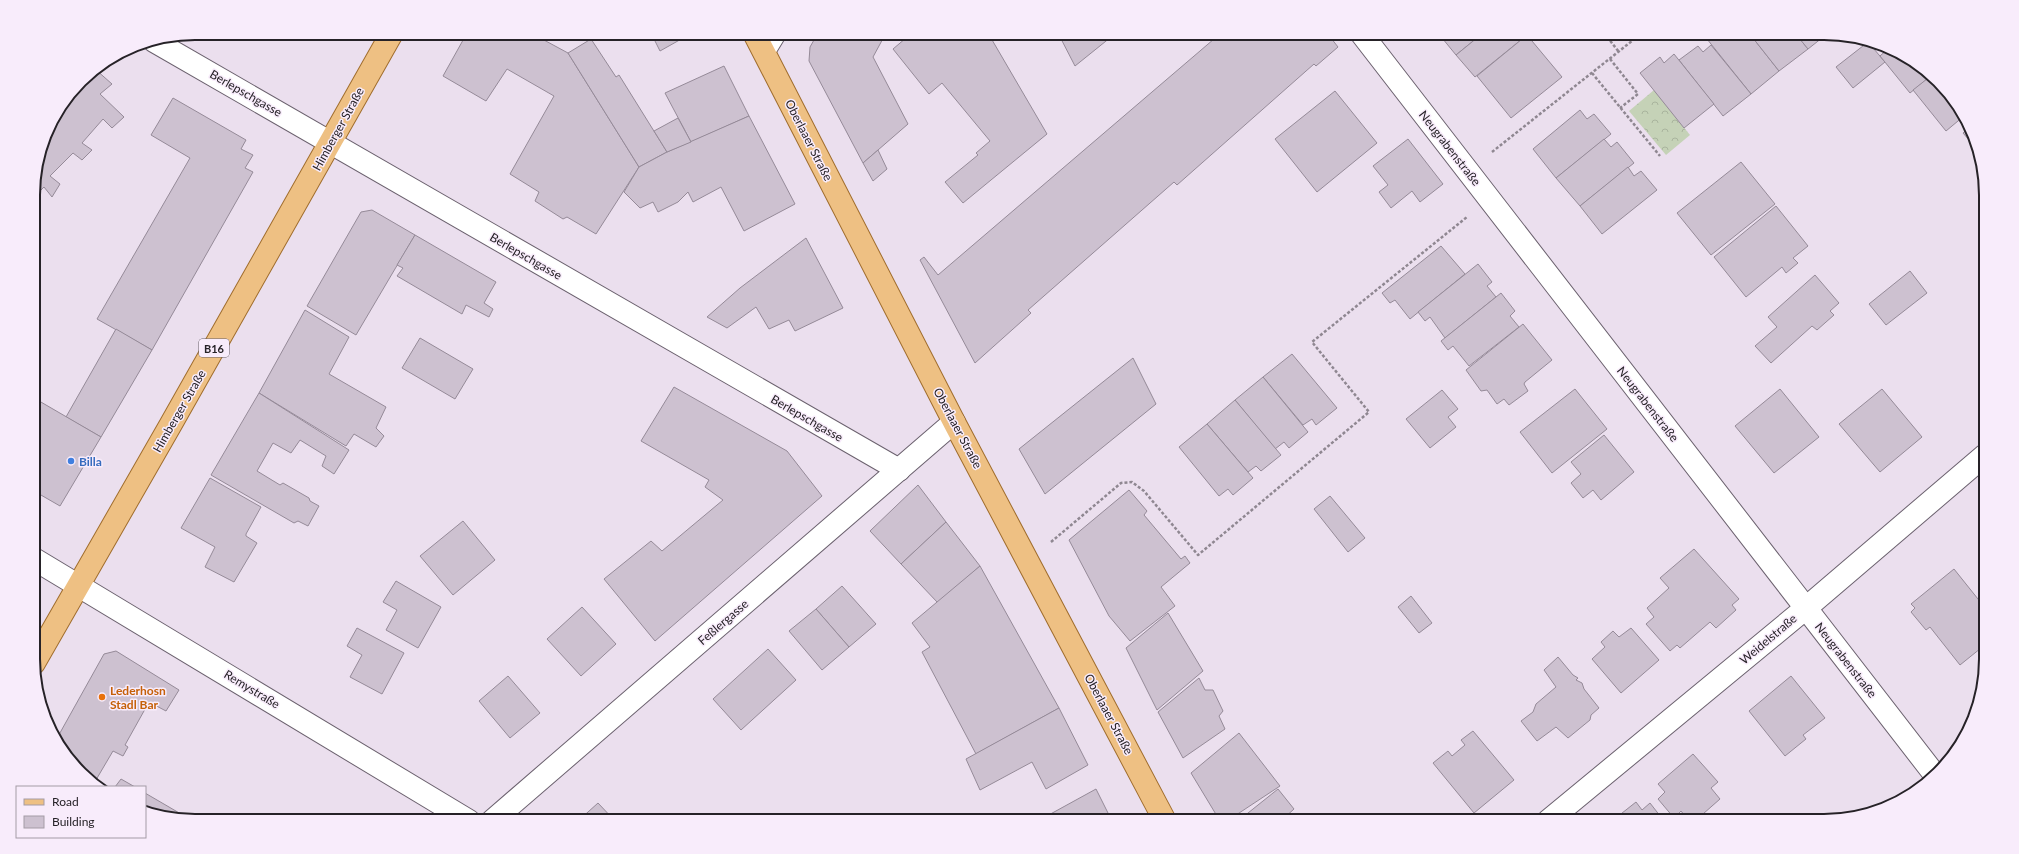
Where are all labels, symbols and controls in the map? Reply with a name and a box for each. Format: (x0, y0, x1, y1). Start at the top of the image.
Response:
street label: Berlepschgasse (207, 66, 285, 120)
street label: Himberger Straße (309, 85, 367, 173)
street label: Oberlaaer Straße (782, 97, 836, 183)
street label: Neugrabenstraße (1416, 107, 1484, 189)
street label: Berlepschgasse (487, 229, 565, 283)
road number: B16 (199, 339, 229, 357)
street label: Neugrabenstraße (1614, 363, 1682, 445)
street label: Himberger Straße (149, 367, 209, 455)
street label: Oberlaaer Straße (930, 385, 986, 471)
street label: Berlepschgasse (768, 391, 846, 445)
place label: Billa (79, 454, 102, 469)
marker: Billa (66, 456, 76, 466)
street label: Feßlergasse (695, 596, 751, 648)
street label: Weidelstraße (1736, 611, 1800, 667)
street label: Neugrabenstraße (1812, 619, 1880, 701)
street label: Remystraße (221, 667, 283, 711)
street label: Oberlaaer Straße (1081, 671, 1137, 757)
place label: Lederhosn Stadl Bar (110, 683, 166, 712)
marker: Lederhosn Stadl Bar (97, 692, 107, 702)
legend (16, 786, 146, 838)
text: Road (52, 794, 79, 809)
text: Building (52, 814, 95, 829)

